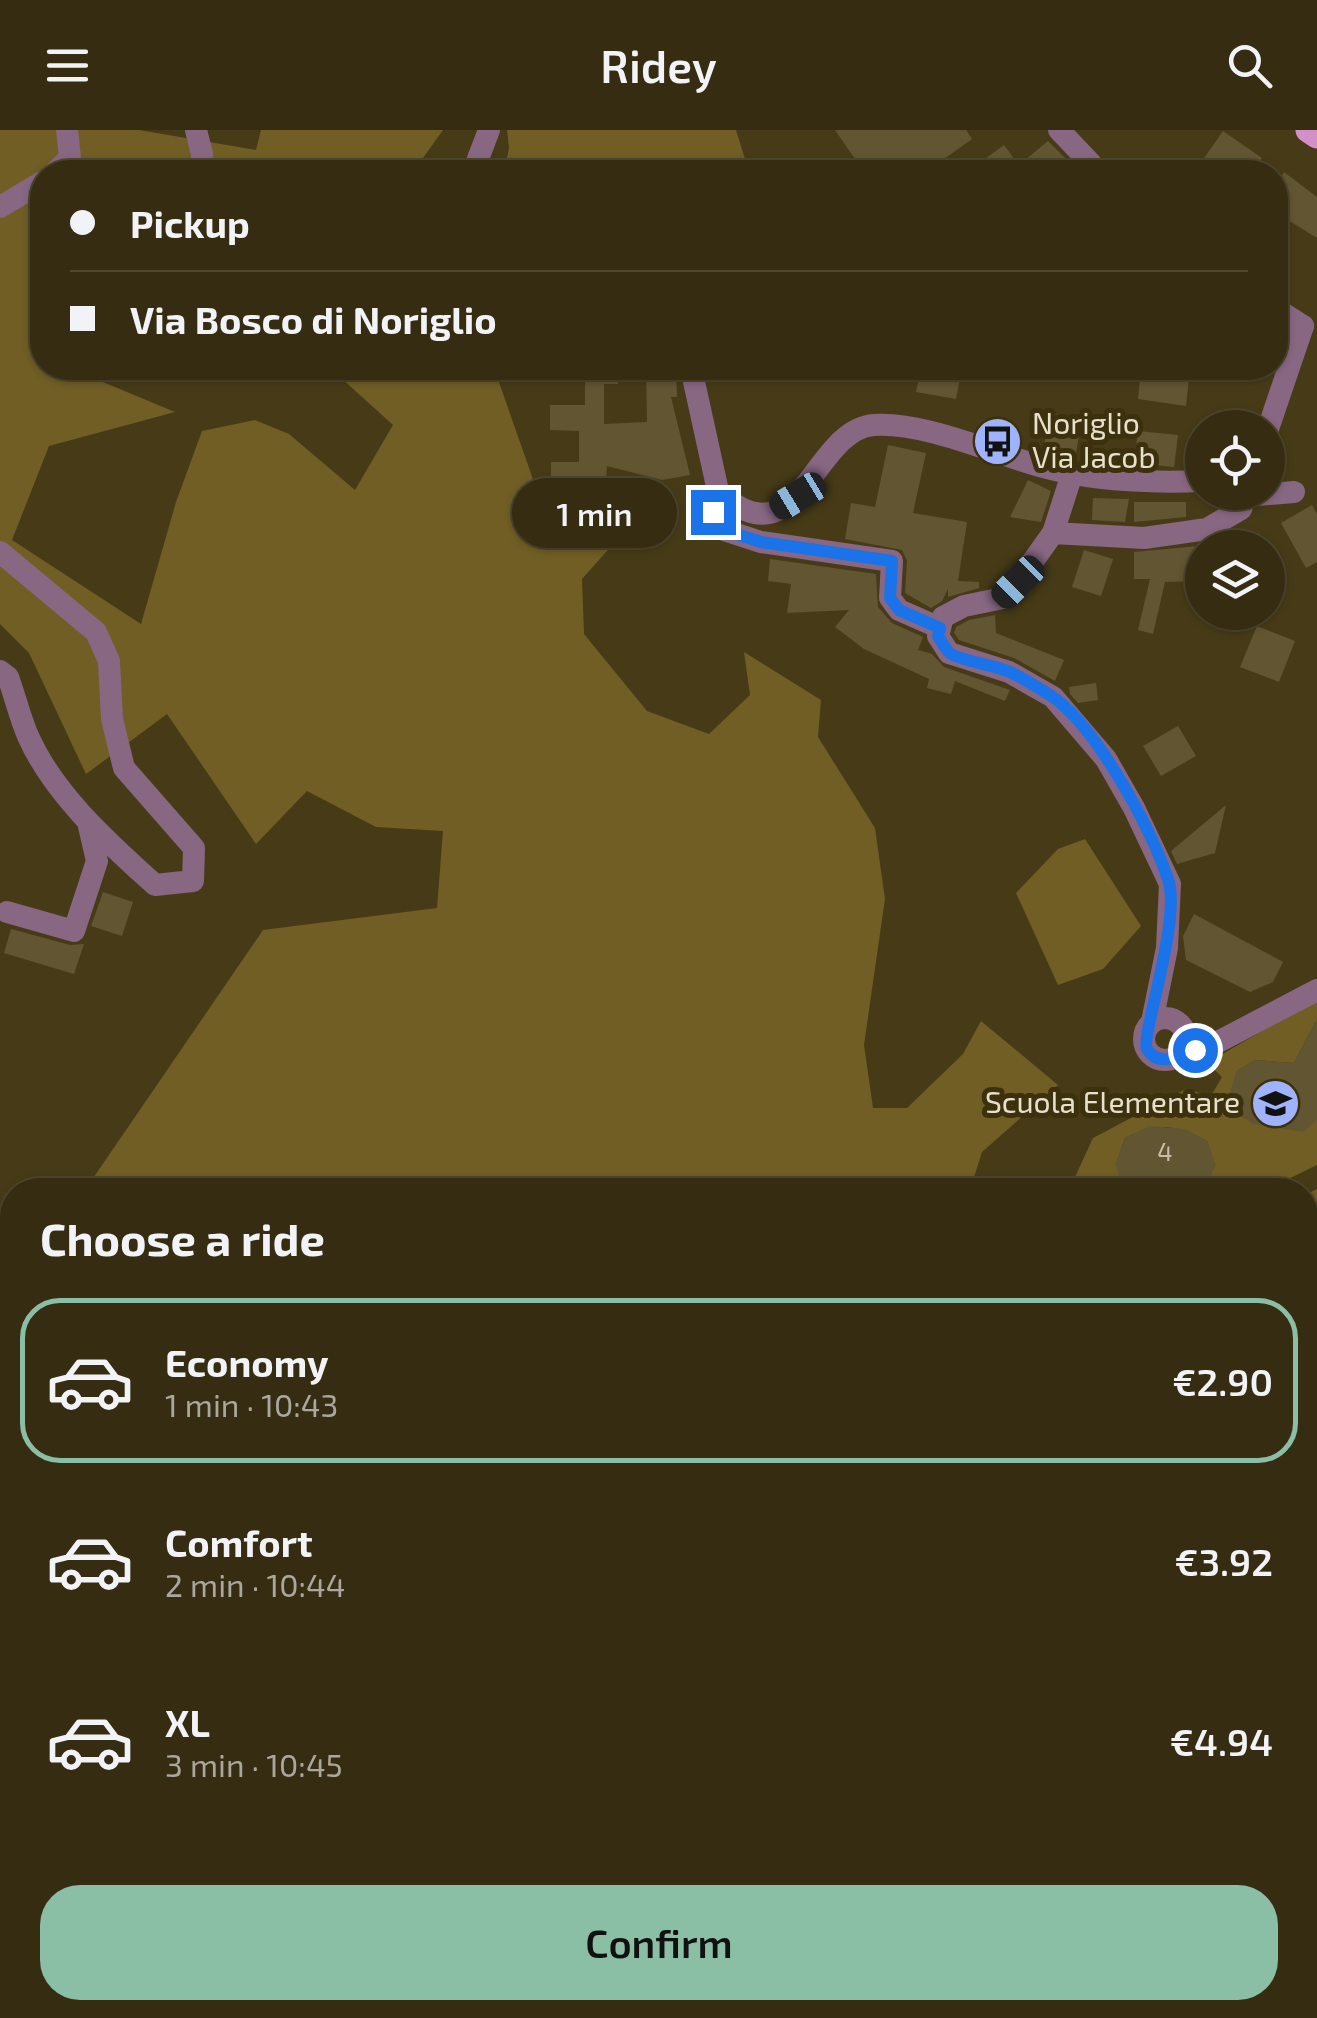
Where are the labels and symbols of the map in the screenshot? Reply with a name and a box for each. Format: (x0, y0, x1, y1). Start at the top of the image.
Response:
place label: Noriglio Via Jacob (1032, 404, 1156, 474)
bus stop icon: Noriglio Via Jacob (971, 415, 1023, 467)
car (765, 468, 831, 524)
callout: 1 min (513, 477, 678, 547)
route end (691, 490, 736, 535)
car (986, 550, 1050, 614)
route start (1173, 1028, 1218, 1073)
school or university icon: Scuola Elementare (1249, 1077, 1301, 1129)
place label: Scuola Elementare (985, 1083, 1240, 1119)
house number: 4 (1157, 1136, 1173, 1166)

